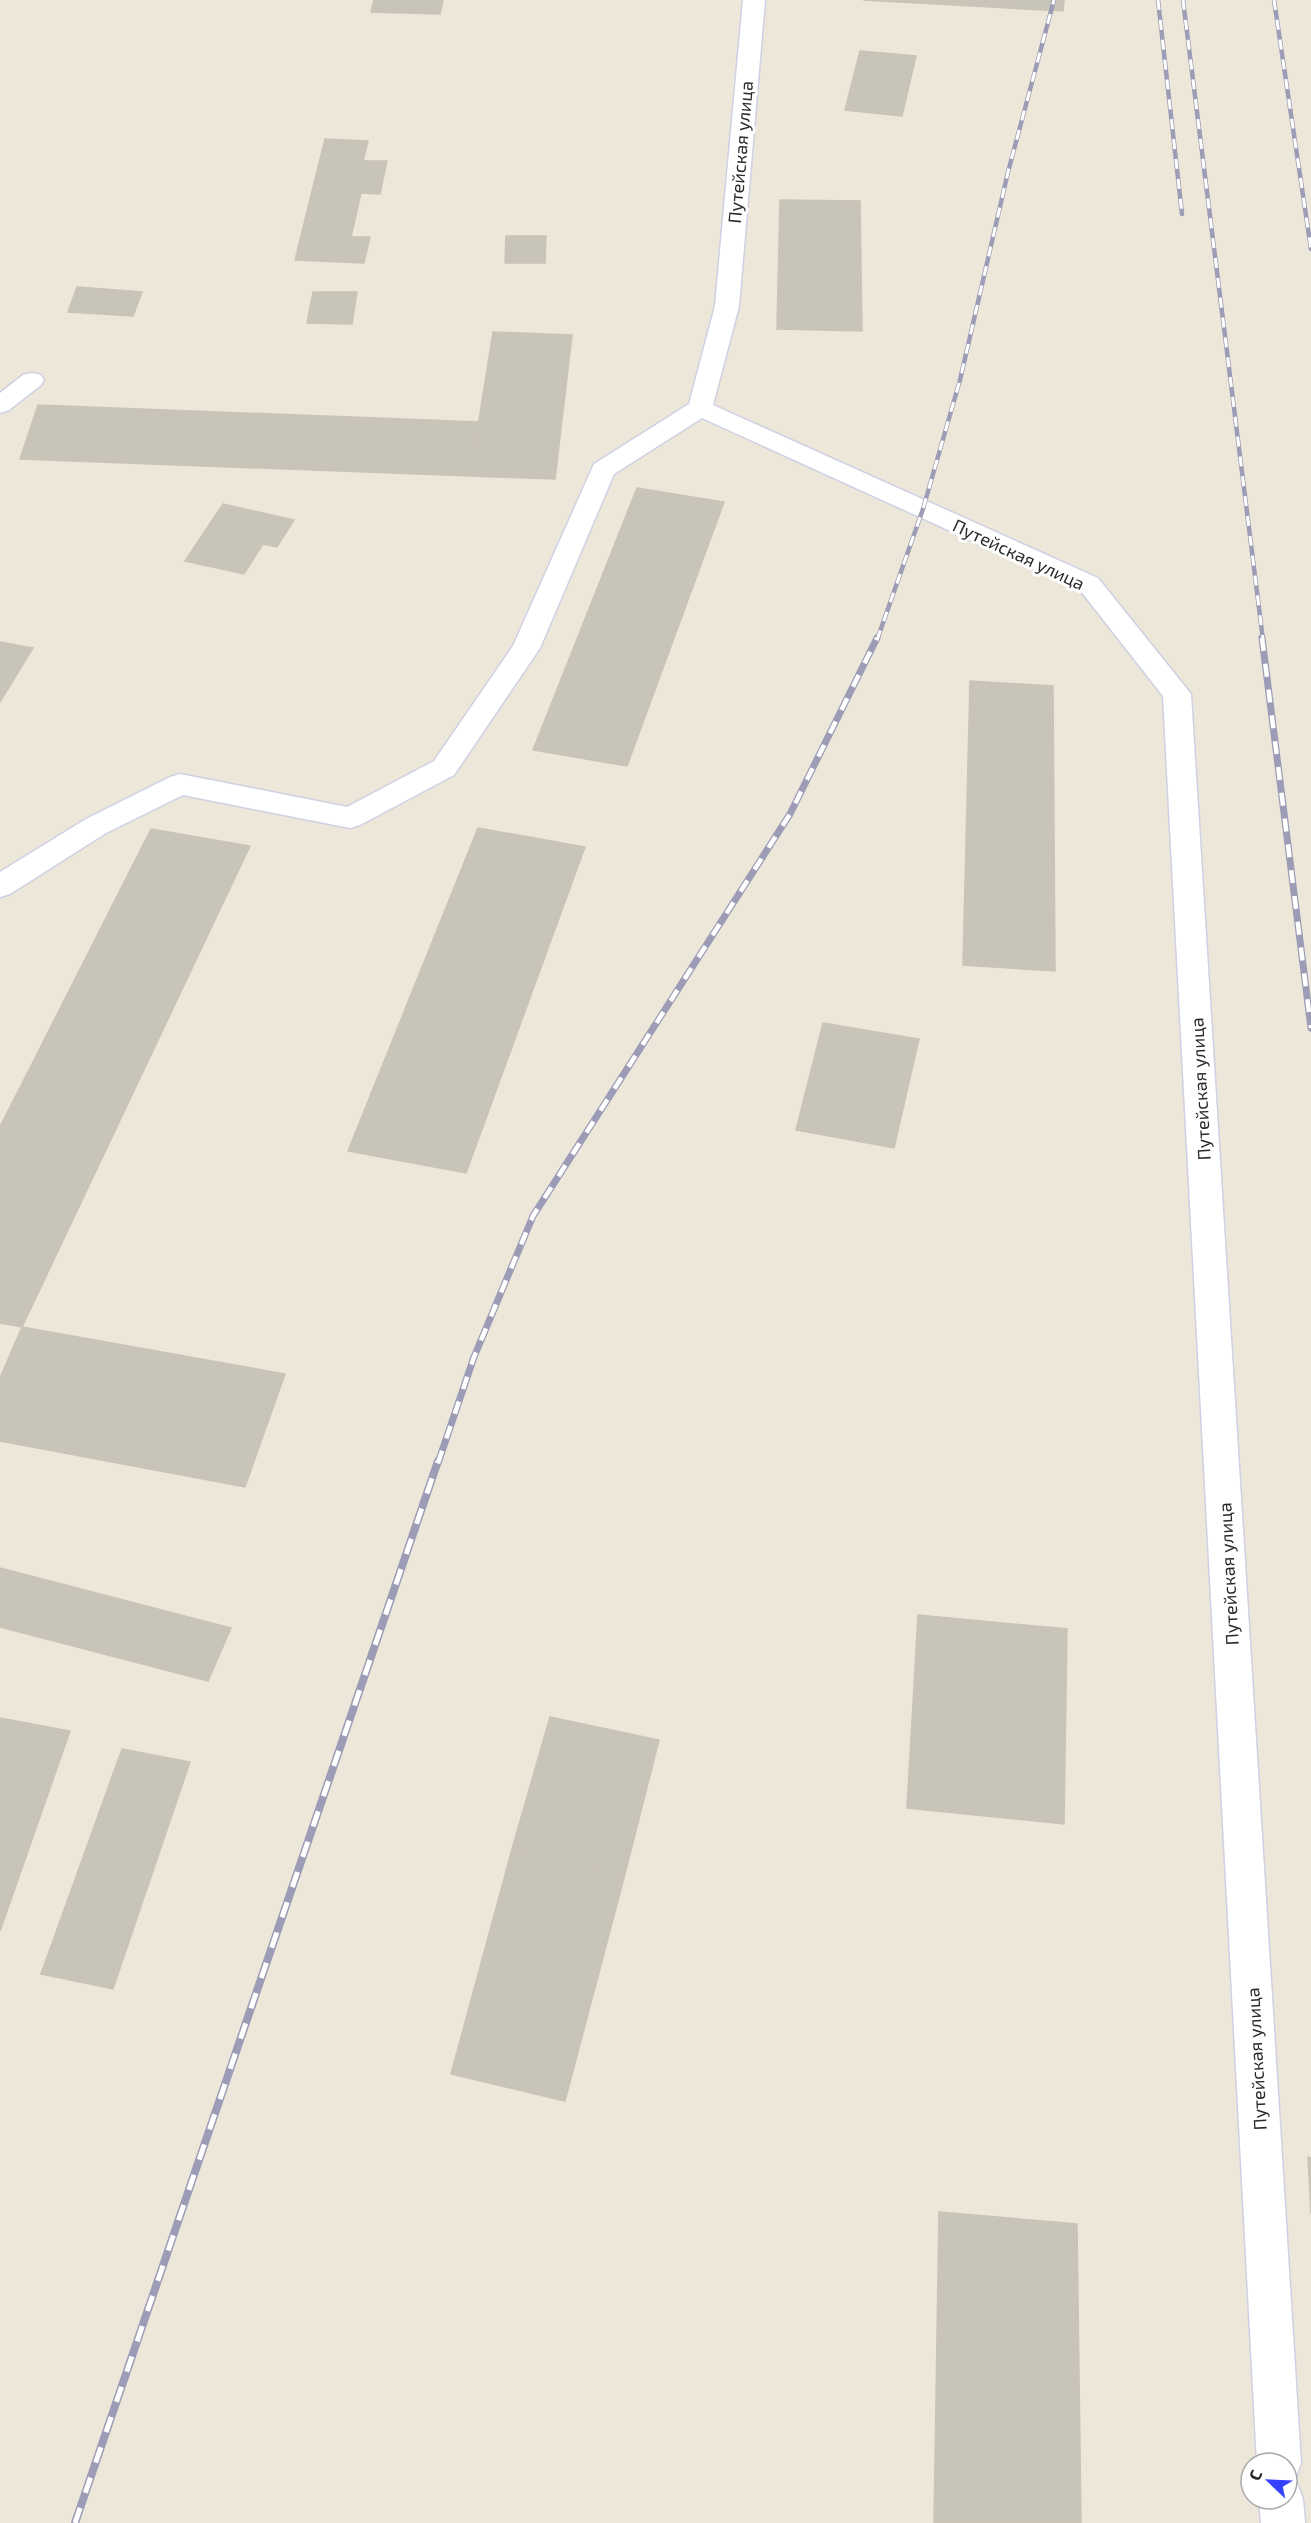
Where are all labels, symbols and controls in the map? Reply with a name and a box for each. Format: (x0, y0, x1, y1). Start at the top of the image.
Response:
street label: Путейская улица (723, 80, 757, 224)
street label: Путейская улица (950, 514, 1088, 594)
street label: Путейская улица (1185, 1017, 1215, 1161)
street label: Путейская улица (1213, 1502, 1243, 1646)
street label: Путейская улица (1241, 1987, 1271, 2131)
north arrow (1239, 2451, 1299, 2511)
text: С (1244, 2467, 1265, 2483)

